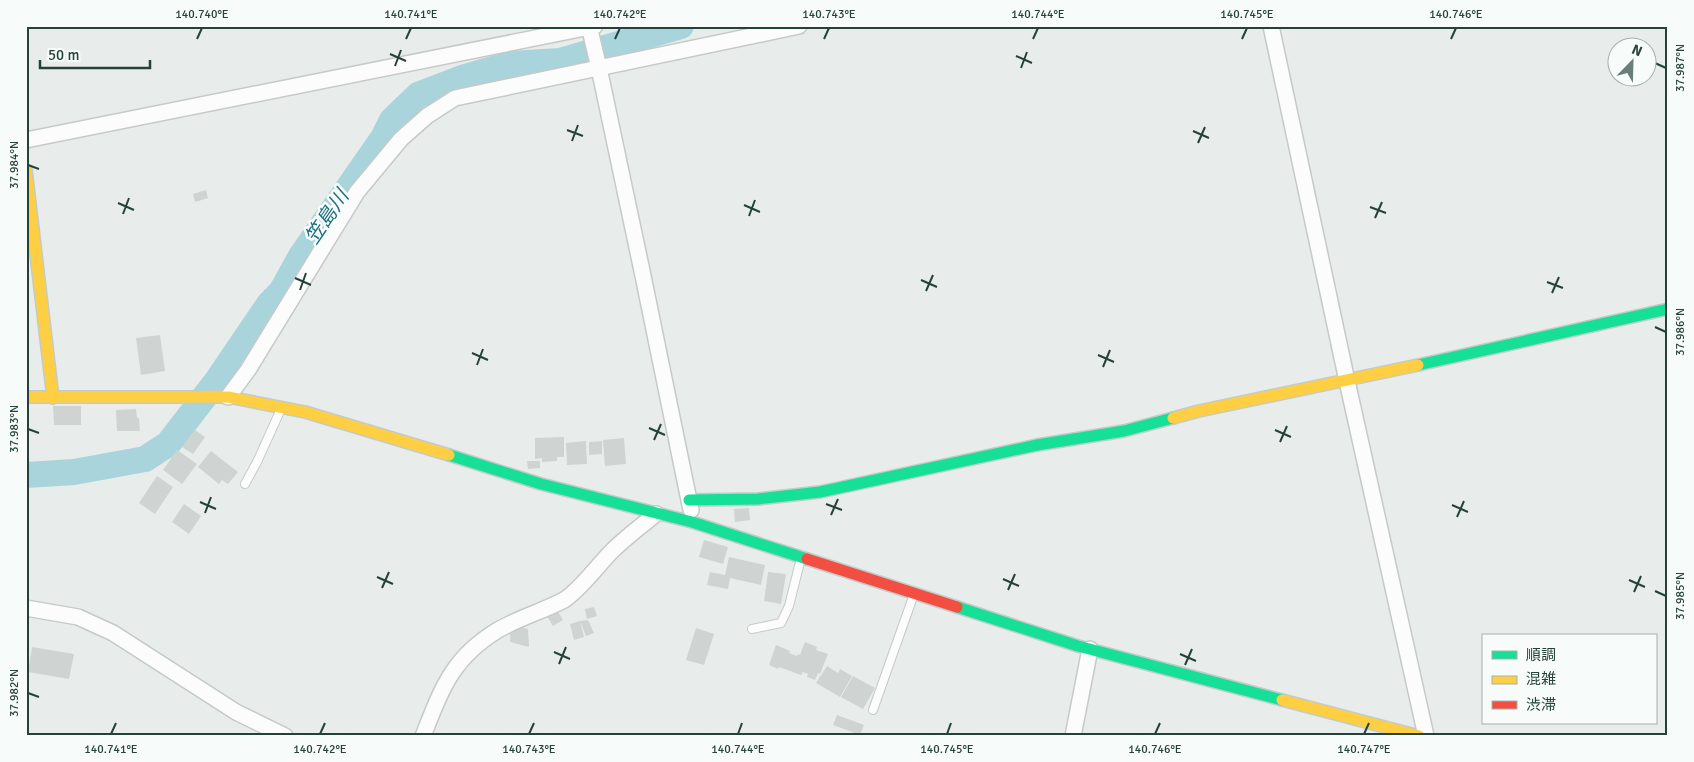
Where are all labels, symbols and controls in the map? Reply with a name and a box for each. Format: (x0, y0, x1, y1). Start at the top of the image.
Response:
text: 140.740°E (175, 7, 229, 22)
text: 140.741°E (384, 7, 438, 22)
text: 140.742°E (593, 7, 647, 22)
text: 140.743°E (802, 7, 856, 22)
text: 140.744°E (1011, 7, 1065, 22)
text: 140.745°E (1220, 7, 1274, 22)
text: 140.746°E (1429, 7, 1483, 22)
scale bar (40, 38, 150, 70)
north arrow (1606, 38, 1656, 88)
text: N (1629, 41, 1645, 60)
text: 37.987°N (1673, 44, 1688, 92)
text: 50 m (48, 46, 79, 64)
text: 37.984°N (7, 141, 22, 189)
water label: 笠島川 (300, 183, 355, 249)
text: 37.986°N (1673, 308, 1688, 356)
text: 37.983°N (7, 405, 22, 453)
text: 37.985°N (1673, 572, 1688, 620)
legend (1482, 634, 1656, 724)
text: 順調 (1526, 646, 1556, 664)
text: 37.982°N (7, 669, 22, 717)
text: 混雑 (1526, 670, 1556, 688)
text: 渋滞 (1526, 696, 1556, 714)
text: 140.741°E (84, 742, 138, 757)
text: 140.742°E (293, 742, 347, 757)
text: 140.743°E (502, 742, 556, 757)
text: 140.744°E (711, 742, 765, 757)
text: 140.745°E (920, 742, 974, 757)
text: 140.746°E (1128, 742, 1182, 757)
text: 140.747°E (1337, 742, 1391, 757)

